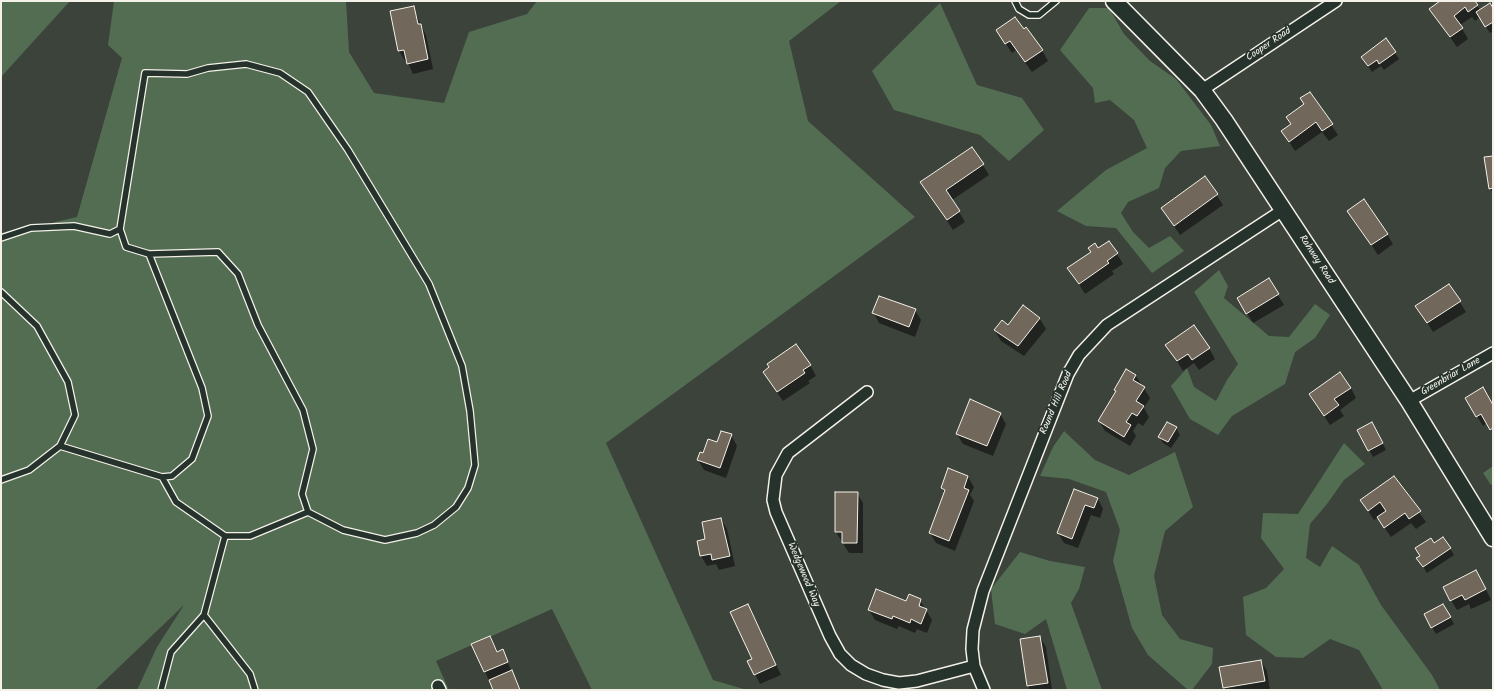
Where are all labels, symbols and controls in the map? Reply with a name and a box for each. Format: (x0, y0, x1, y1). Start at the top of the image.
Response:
street label: Cooper Road (1244, 26, 1294, 64)
street label: Rahway Road (1296, 233, 1336, 287)
street label: Greenbriar Lane (1419, 355, 1483, 399)
street label: Round Hill Road (1038, 370, 1076, 436)
street label: Wedgewood Way (784, 541, 822, 609)

